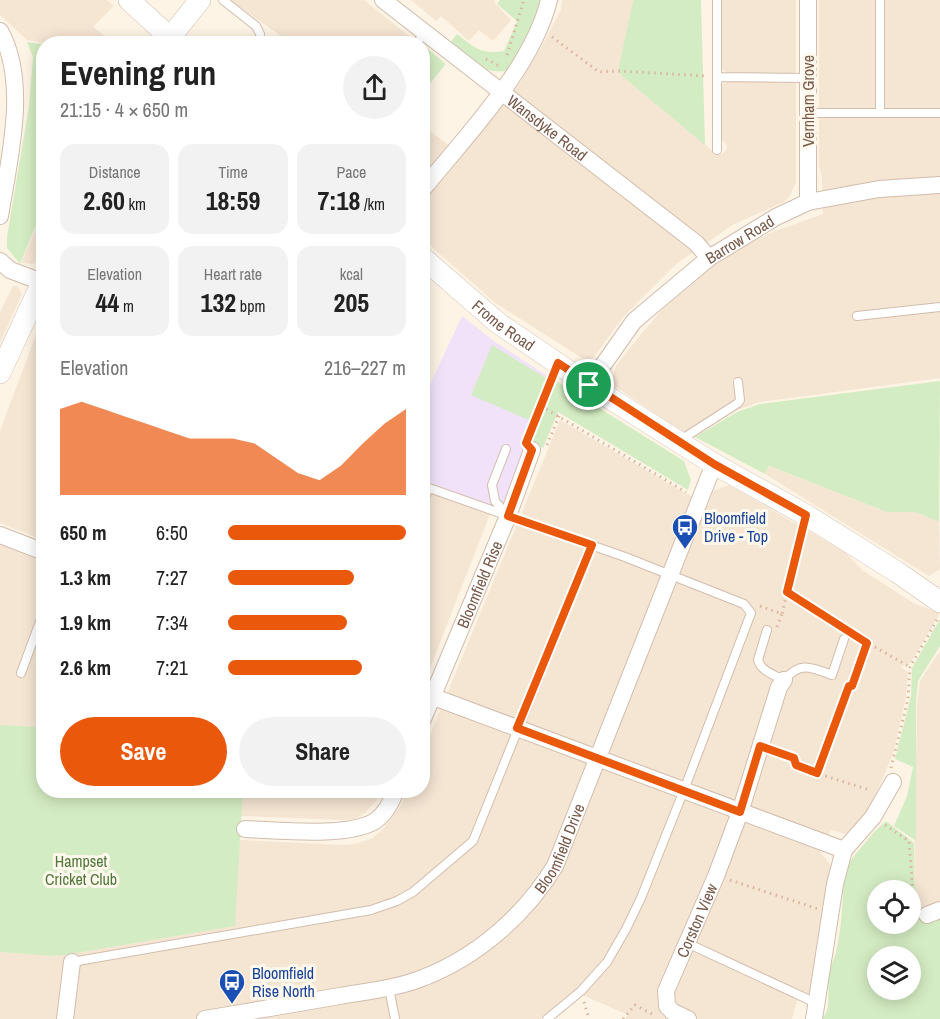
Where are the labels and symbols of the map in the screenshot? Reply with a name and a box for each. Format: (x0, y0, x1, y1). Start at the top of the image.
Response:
street label: Vernham Grove (797, 55, 819, 147)
street label: Wansdyke Road (503, 89, 592, 166)
street label: Barrow Road (701, 210, 778, 269)
street label: Frome Road (468, 295, 539, 356)
pin (563, 359, 614, 410)
place label: Bloomfield Drive - Top (704, 507, 768, 547)
bus stop icon: Bloomfield Drive - Top (670, 512, 700, 550)
street label: Bloomfield Rise (451, 537, 507, 631)
street label: Bloomfield Drive (529, 800, 590, 898)
park label: Hampset Cricket Club (45, 850, 117, 890)
street label: Corston View (671, 880, 723, 961)
place label: Bloomfield Rise North (252, 962, 315, 1002)
bus stop icon: Bloomfield Rise North (217, 967, 247, 1005)

